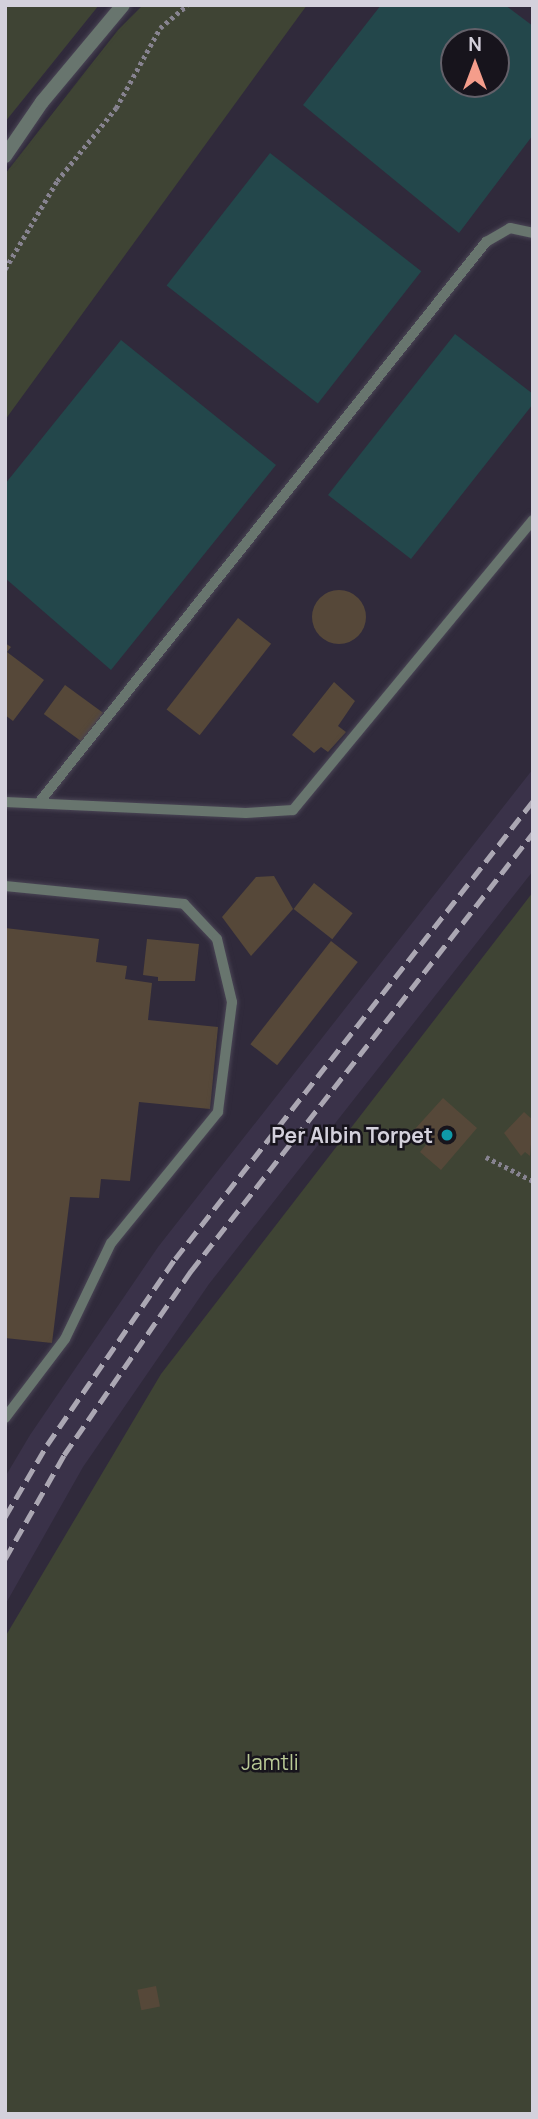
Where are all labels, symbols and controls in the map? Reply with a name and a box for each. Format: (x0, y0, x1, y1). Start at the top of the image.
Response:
north arrow (440, 28, 510, 98)
text: N (468, 31, 482, 57)
place label: Per Albin Torpet (271, 1122, 433, 1148)
marker: Per Albin Torpet (439, 1127, 455, 1143)
park label: Jamtli (241, 1749, 299, 1775)

